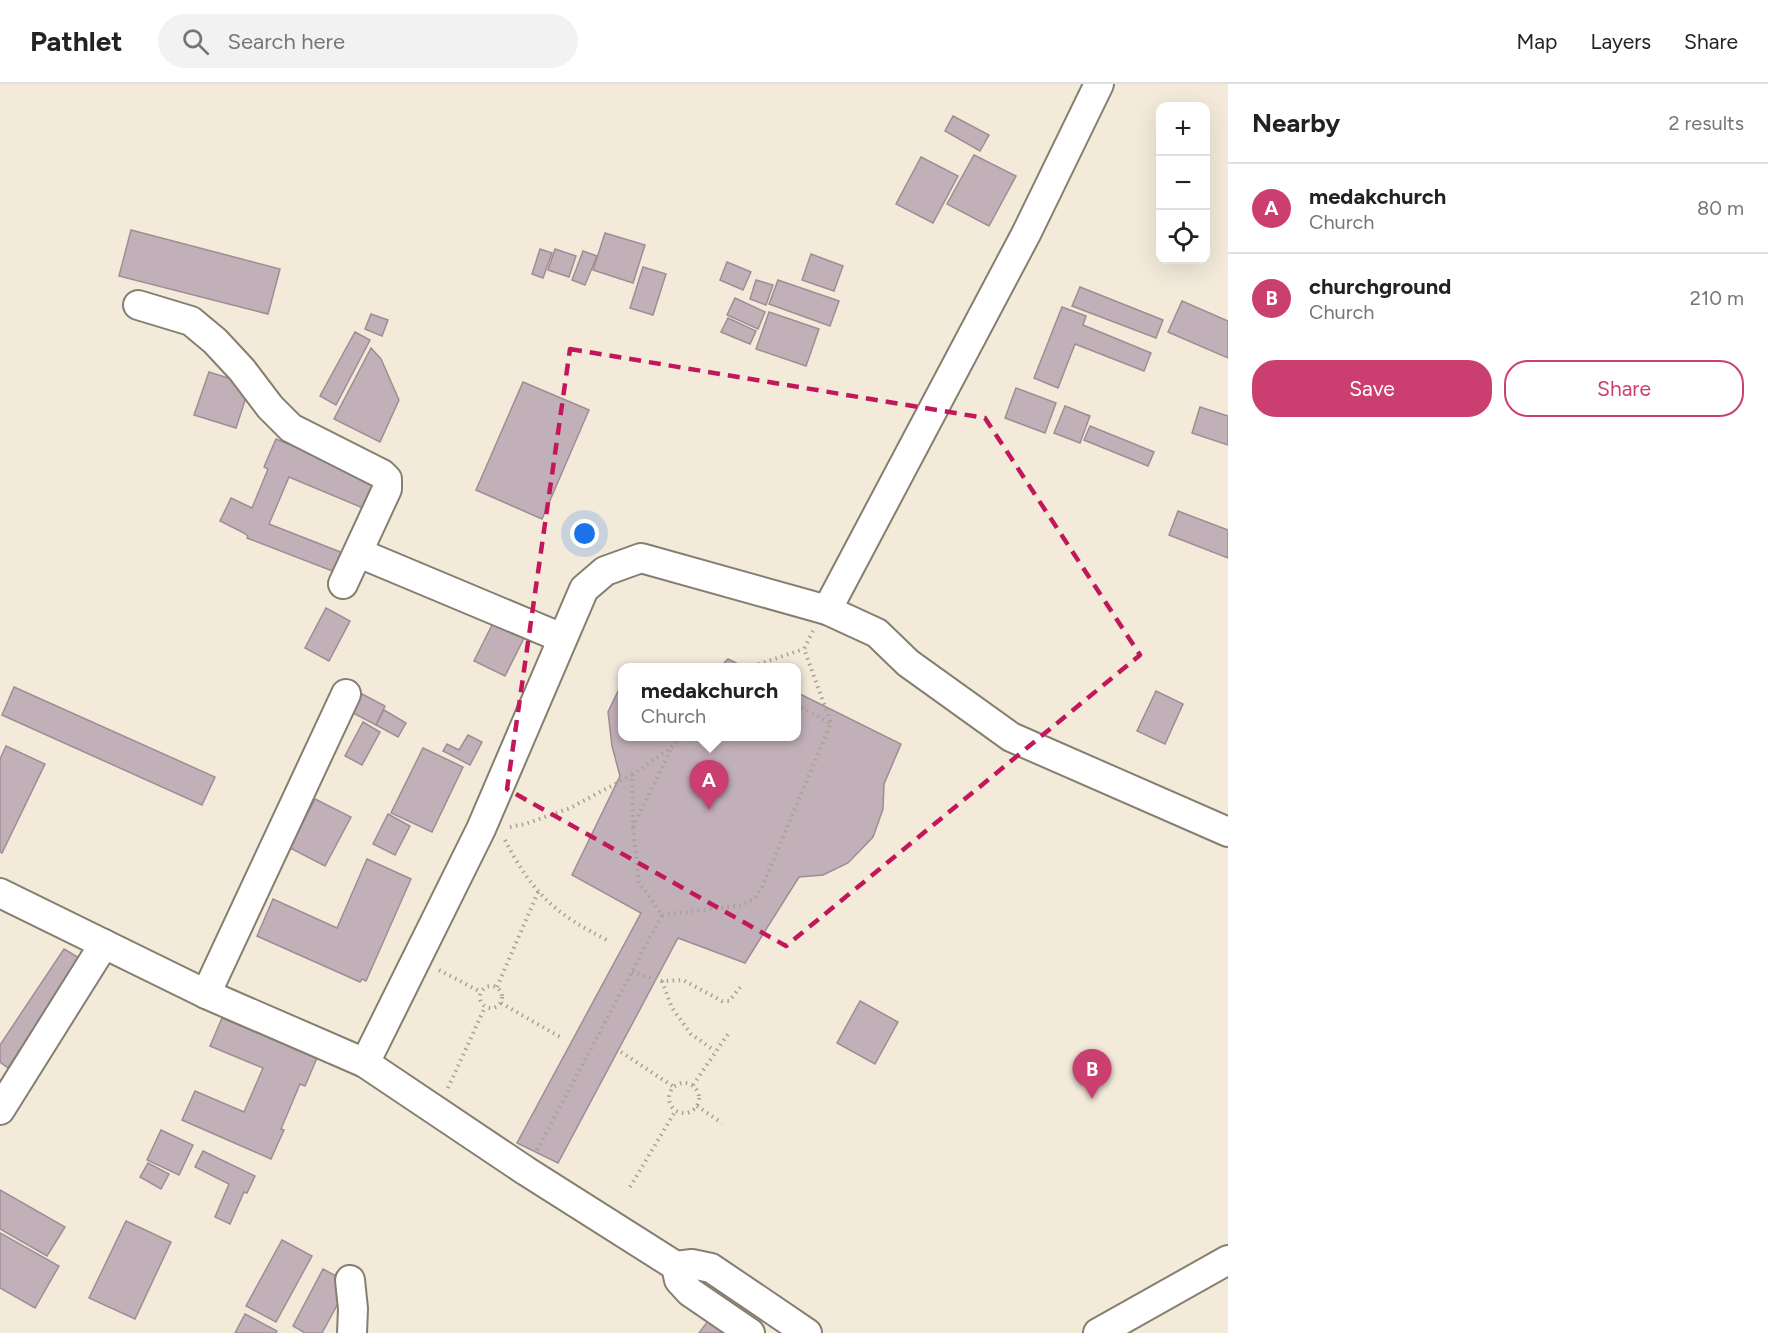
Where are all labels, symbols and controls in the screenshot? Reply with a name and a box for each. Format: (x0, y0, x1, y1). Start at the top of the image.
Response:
search box (158, 14, 578, 68)
text: Pathlet (30, 24, 122, 58)
icon: search (179, 25, 212, 58)
text: Search here (227, 28, 345, 55)
text: Map (1517, 29, 1557, 54)
text: Layers (1590, 29, 1651, 54)
text: Share (1684, 29, 1738, 54)
map controls (1156, 102, 1210, 264)
button: + (1156, 102, 1210, 156)
text: Nearby (1252, 107, 1340, 139)
text: 2 results (1668, 111, 1744, 135)
button: − (1156, 156, 1210, 210)
text: medakchurch (1309, 183, 1446, 210)
text: A (1264, 196, 1279, 220)
text: 80 m (1697, 196, 1744, 220)
button: locate (1156, 210, 1210, 264)
text: Church (1309, 210, 1374, 234)
text: churchground (1309, 273, 1451, 300)
text: B (1265, 286, 1278, 310)
text: 210 m (1690, 286, 1744, 310)
text: Church (1309, 300, 1374, 324)
button: Save (1252, 360, 1492, 417)
button: Share (1504, 360, 1744, 417)
your location (570, 519, 599, 548)
popup (618, 663, 801, 741)
text: medakchurch (641, 677, 778, 704)
text: Church (641, 704, 706, 728)
pin: A (690, 760, 728, 810)
pin: B (1072, 1050, 1112, 1099)

